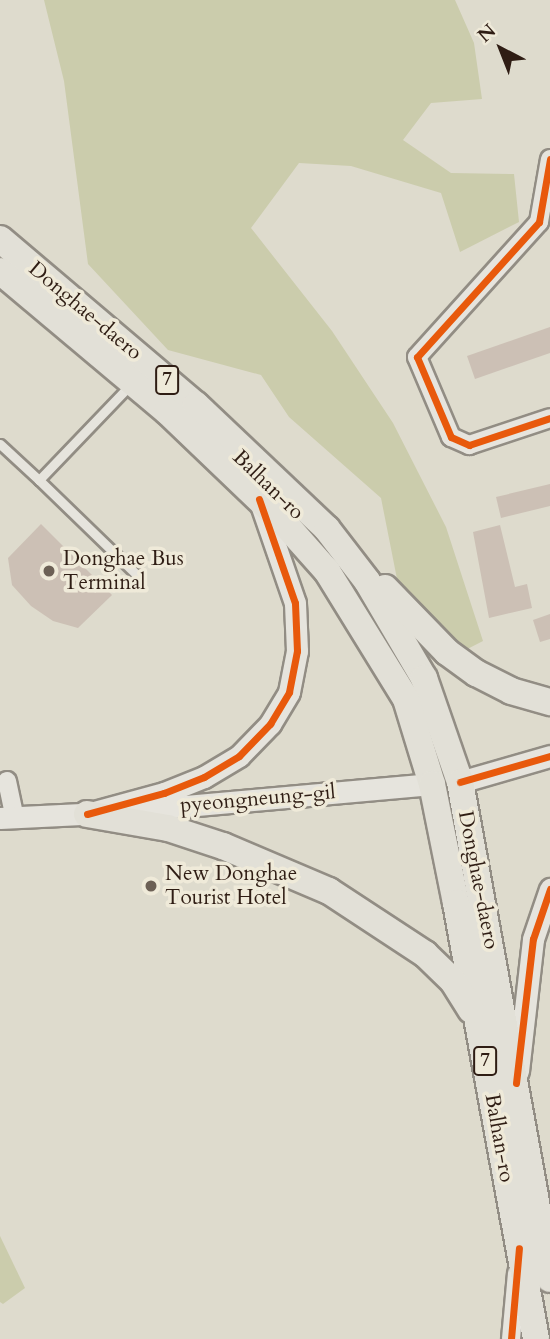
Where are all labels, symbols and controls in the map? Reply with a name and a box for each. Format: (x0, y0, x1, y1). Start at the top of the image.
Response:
north arrow (466, 14, 536, 84)
text: N (472, 18, 502, 49)
street label: Donghae-daero (23, 256, 147, 366)
road number: 7 (155, 364, 179, 396)
street label: Balhan-ro (227, 445, 309, 525)
place label: Donghae Bus Terminal (63, 546, 184, 596)
marker: Donghae Bus Terminal (41, 563, 57, 579)
street label: pyeongneung-gil (179, 780, 337, 818)
street label: Donghae-daero (452, 809, 504, 951)
place label: New Donghae Tourist Hotel (165, 861, 297, 911)
marker: New Donghae Tourist Hotel (143, 878, 159, 894)
road number: 7 (473, 1046, 497, 1077)
street label: Balhan-ro (479, 1092, 519, 1184)

